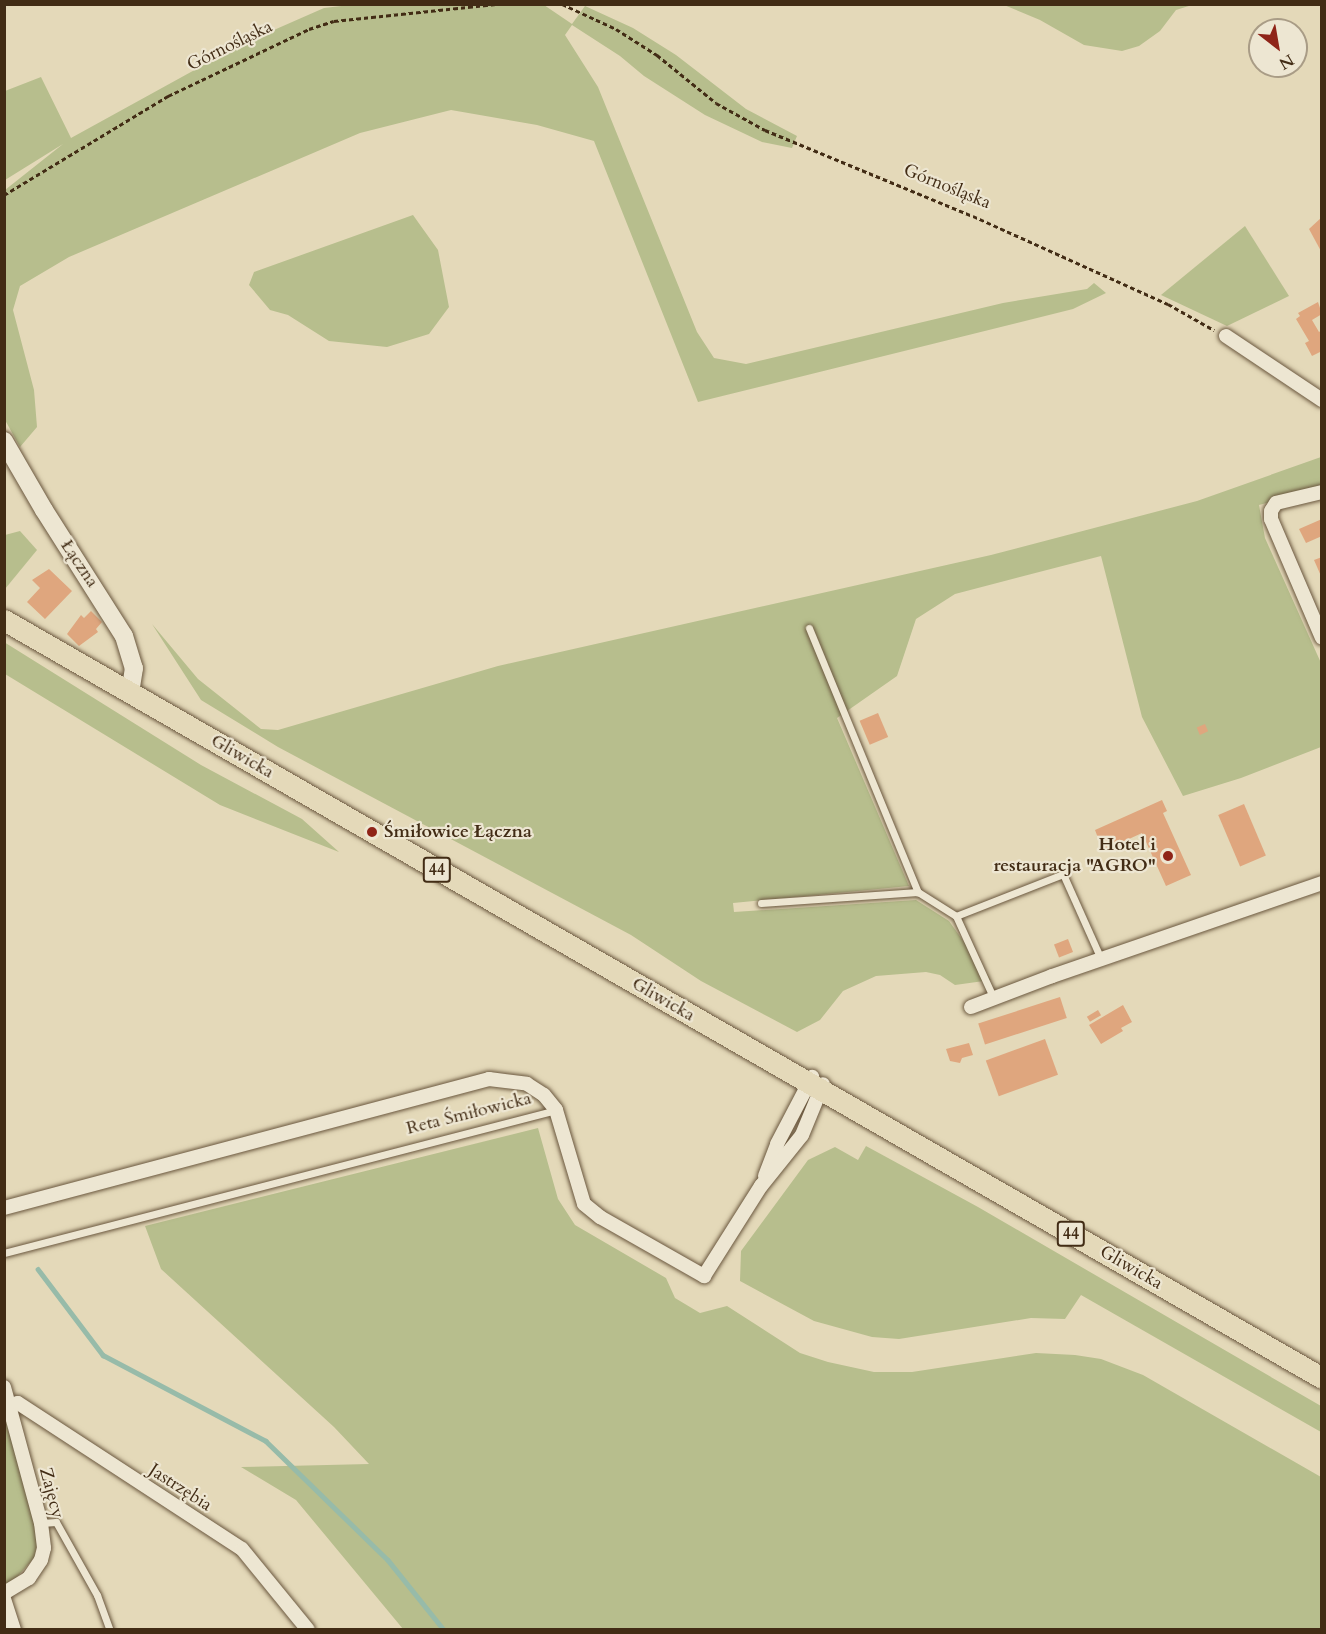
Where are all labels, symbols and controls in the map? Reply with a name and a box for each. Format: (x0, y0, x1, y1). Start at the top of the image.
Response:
street label: Górnośląska (184, 16, 276, 76)
north arrow (1248, 18, 1308, 78)
text: N (1275, 49, 1298, 75)
street label: Górnośląska (900, 160, 994, 214)
street label: Łączna (55, 536, 103, 592)
street label: Gliwicka (207, 730, 277, 784)
place label: Śmiłowice Łączna (384, 821, 532, 843)
marker: Śmiłowice Łączna (365, 825, 379, 839)
place label: Hotel i restauracja "AGRO" (993, 835, 1156, 878)
marker: Hotel i restauracja "AGRO" (1161, 849, 1175, 863)
road number: 44 (422, 857, 452, 883)
street label: Gliwicka (628, 973, 698, 1027)
street label: Reta Śmiłowicka (404, 1088, 534, 1140)
road number: 44 (1056, 1221, 1086, 1247)
street label: Gliwicka (1096, 1241, 1166, 1295)
street label: Jastrzębia (144, 1460, 216, 1516)
street label: Zajęcy (34, 1465, 68, 1521)

